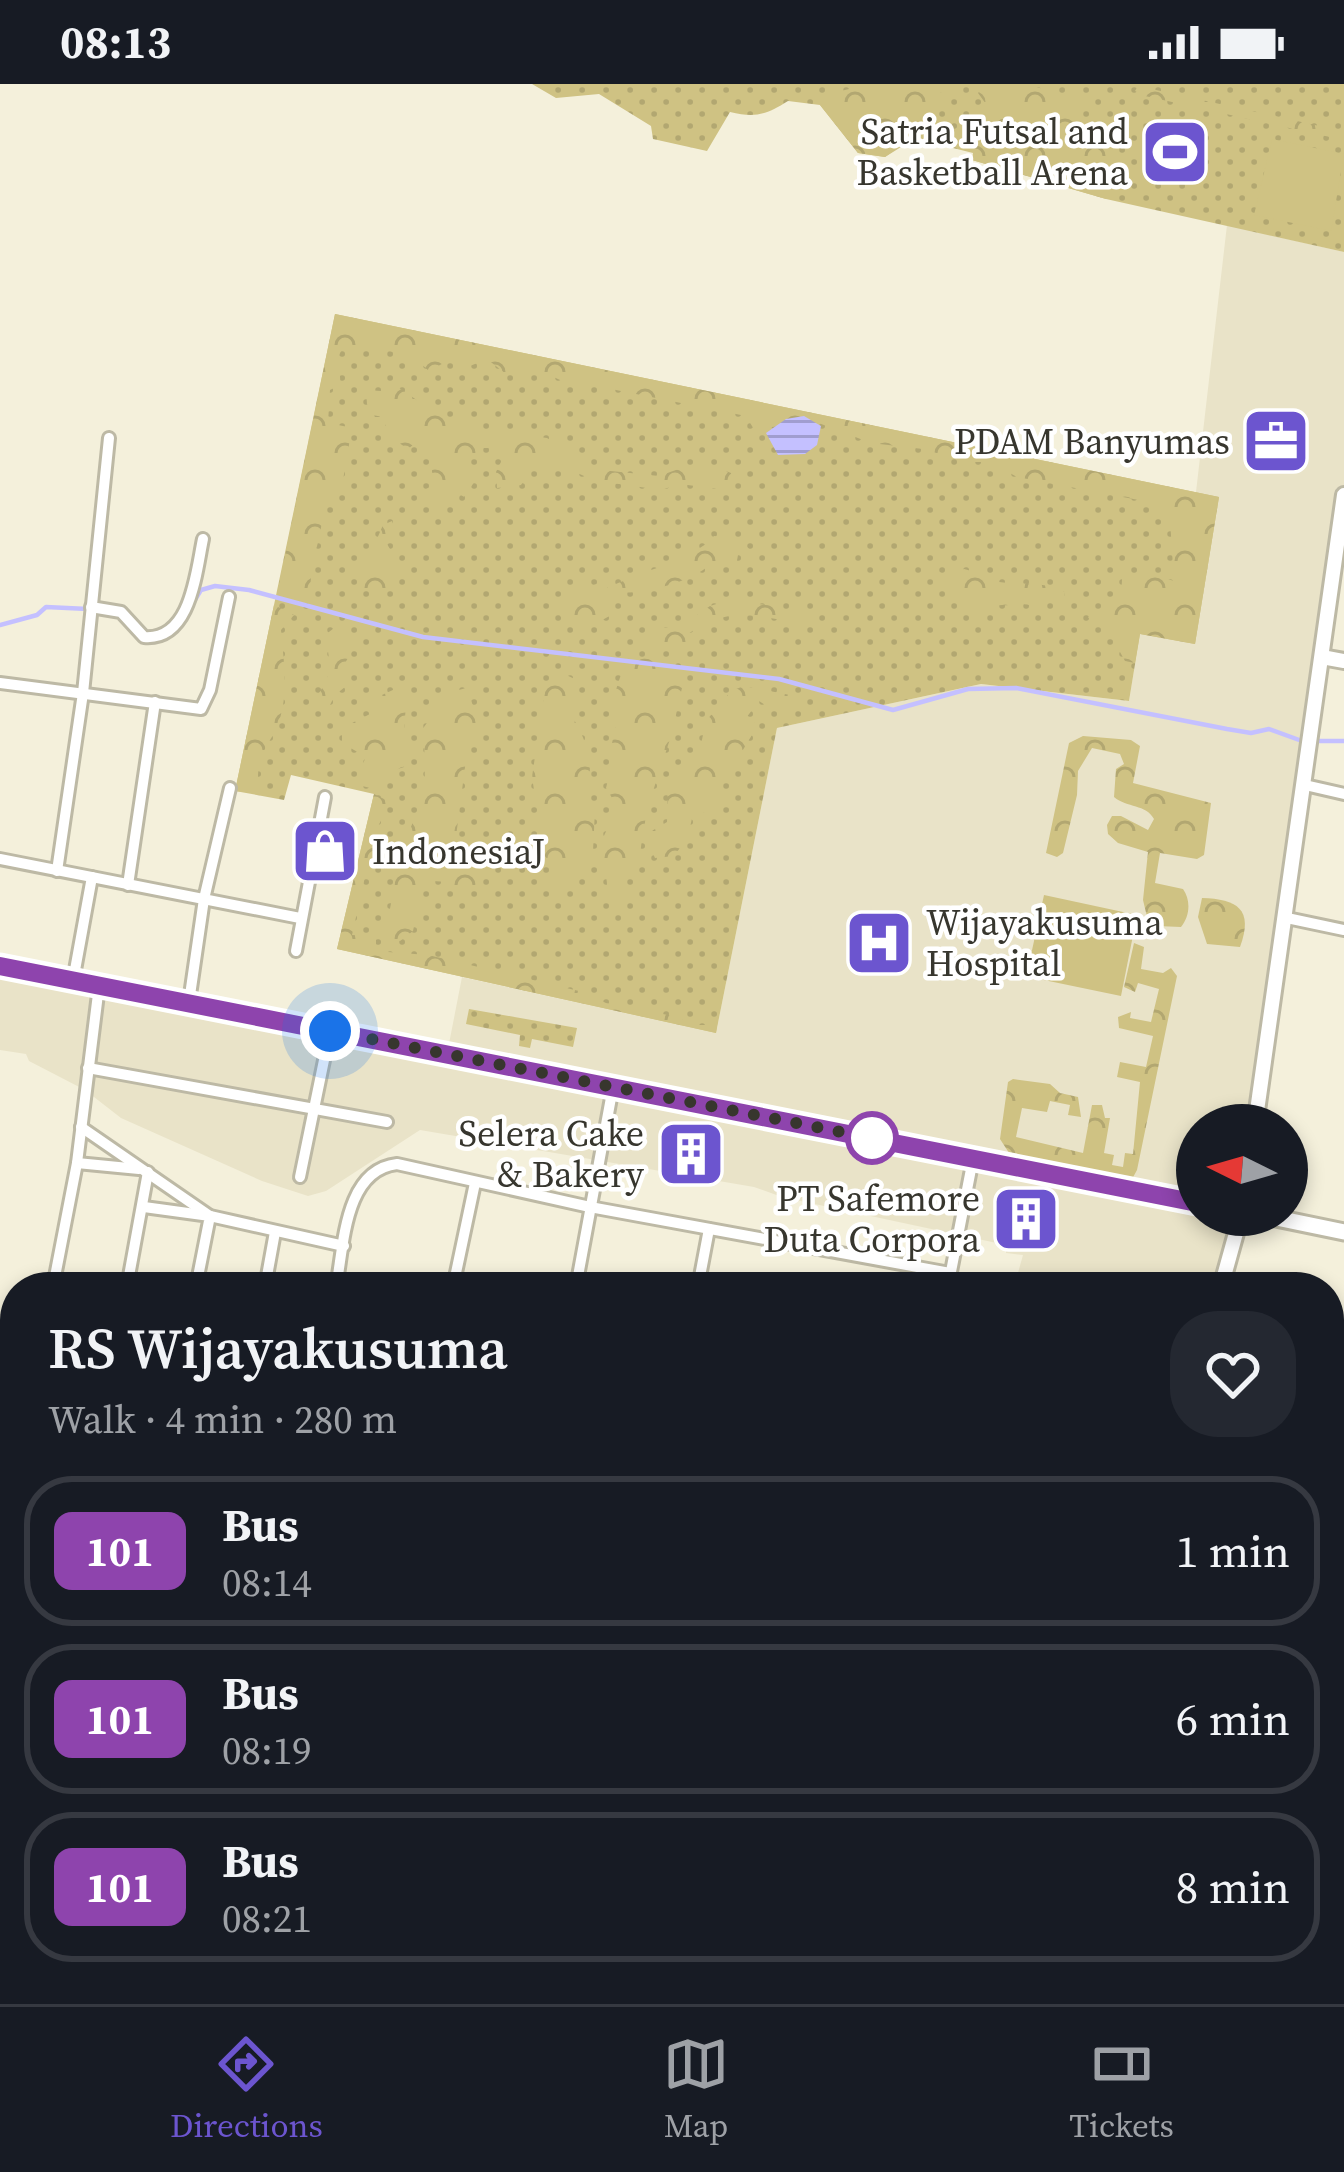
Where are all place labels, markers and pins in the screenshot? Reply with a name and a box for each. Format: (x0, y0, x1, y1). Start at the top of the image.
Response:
place label: Satria Futsal and Basketball Arena (857, 107, 1129, 197)
sports icon: Satria Futsal and Basketball Arena (1140, 117, 1210, 187)
office icon: PDAM Banyumas (1241, 406, 1311, 476)
place label: PDAM Banyumas (954, 417, 1230, 466)
shop icon: IndonesiaJ (290, 816, 360, 886)
place label: IndonesiaJ (372, 827, 545, 876)
place label: Wijayakusuma Hospital (926, 898, 1163, 988)
hospital icon: Wijayakusuma Hospital (844, 908, 914, 978)
place label: Selera Cake & Bakery (459, 1109, 645, 1199)
unlabelled marker (847, 1113, 897, 1163)
building icon: Selera Cake & Bakery (656, 1119, 726, 1189)
place label: PT Safemore Duta Corpora (763, 1174, 981, 1264)
building icon: PT Safemore Duta Corpora (991, 1184, 1061, 1254)

